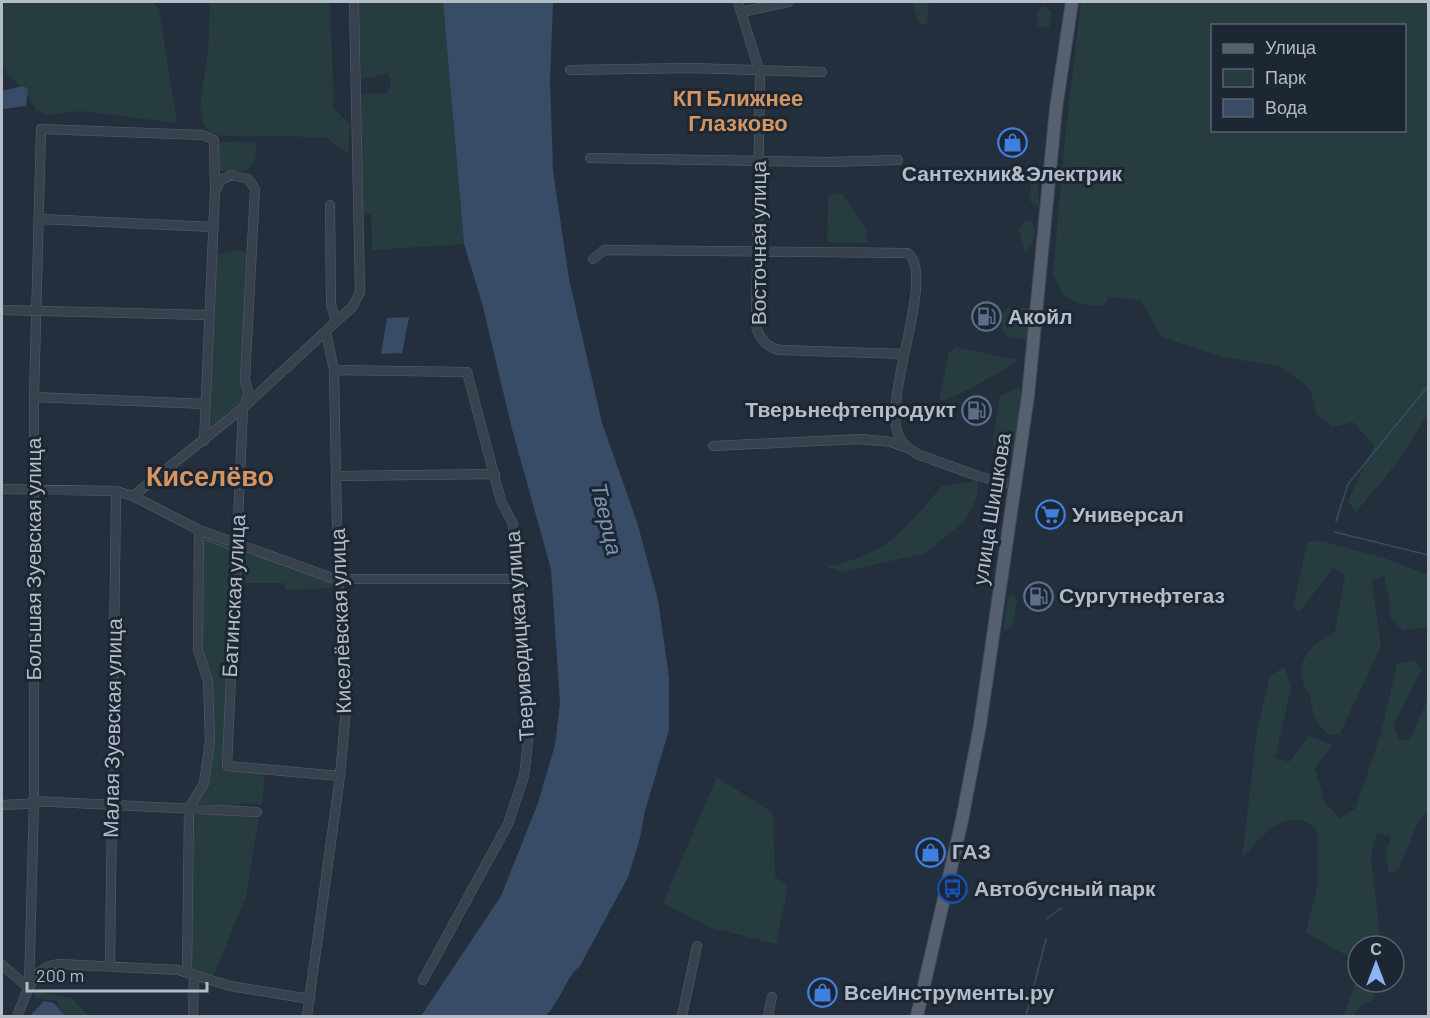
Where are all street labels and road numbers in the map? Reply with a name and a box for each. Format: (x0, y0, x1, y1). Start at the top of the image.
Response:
street label: Восточная улица (745, 161, 770, 325)
street label: улица Шишкова (966, 431, 1015, 587)
street label: Большая Зуевская улица (20, 437, 45, 680)
street label: Батинская улица (216, 514, 249, 678)
street label: Киселёвская улица (324, 528, 355, 714)
street label: Твериводицкая улица (499, 530, 538, 742)
street label: Малая Зуевская улица (97, 618, 126, 838)

